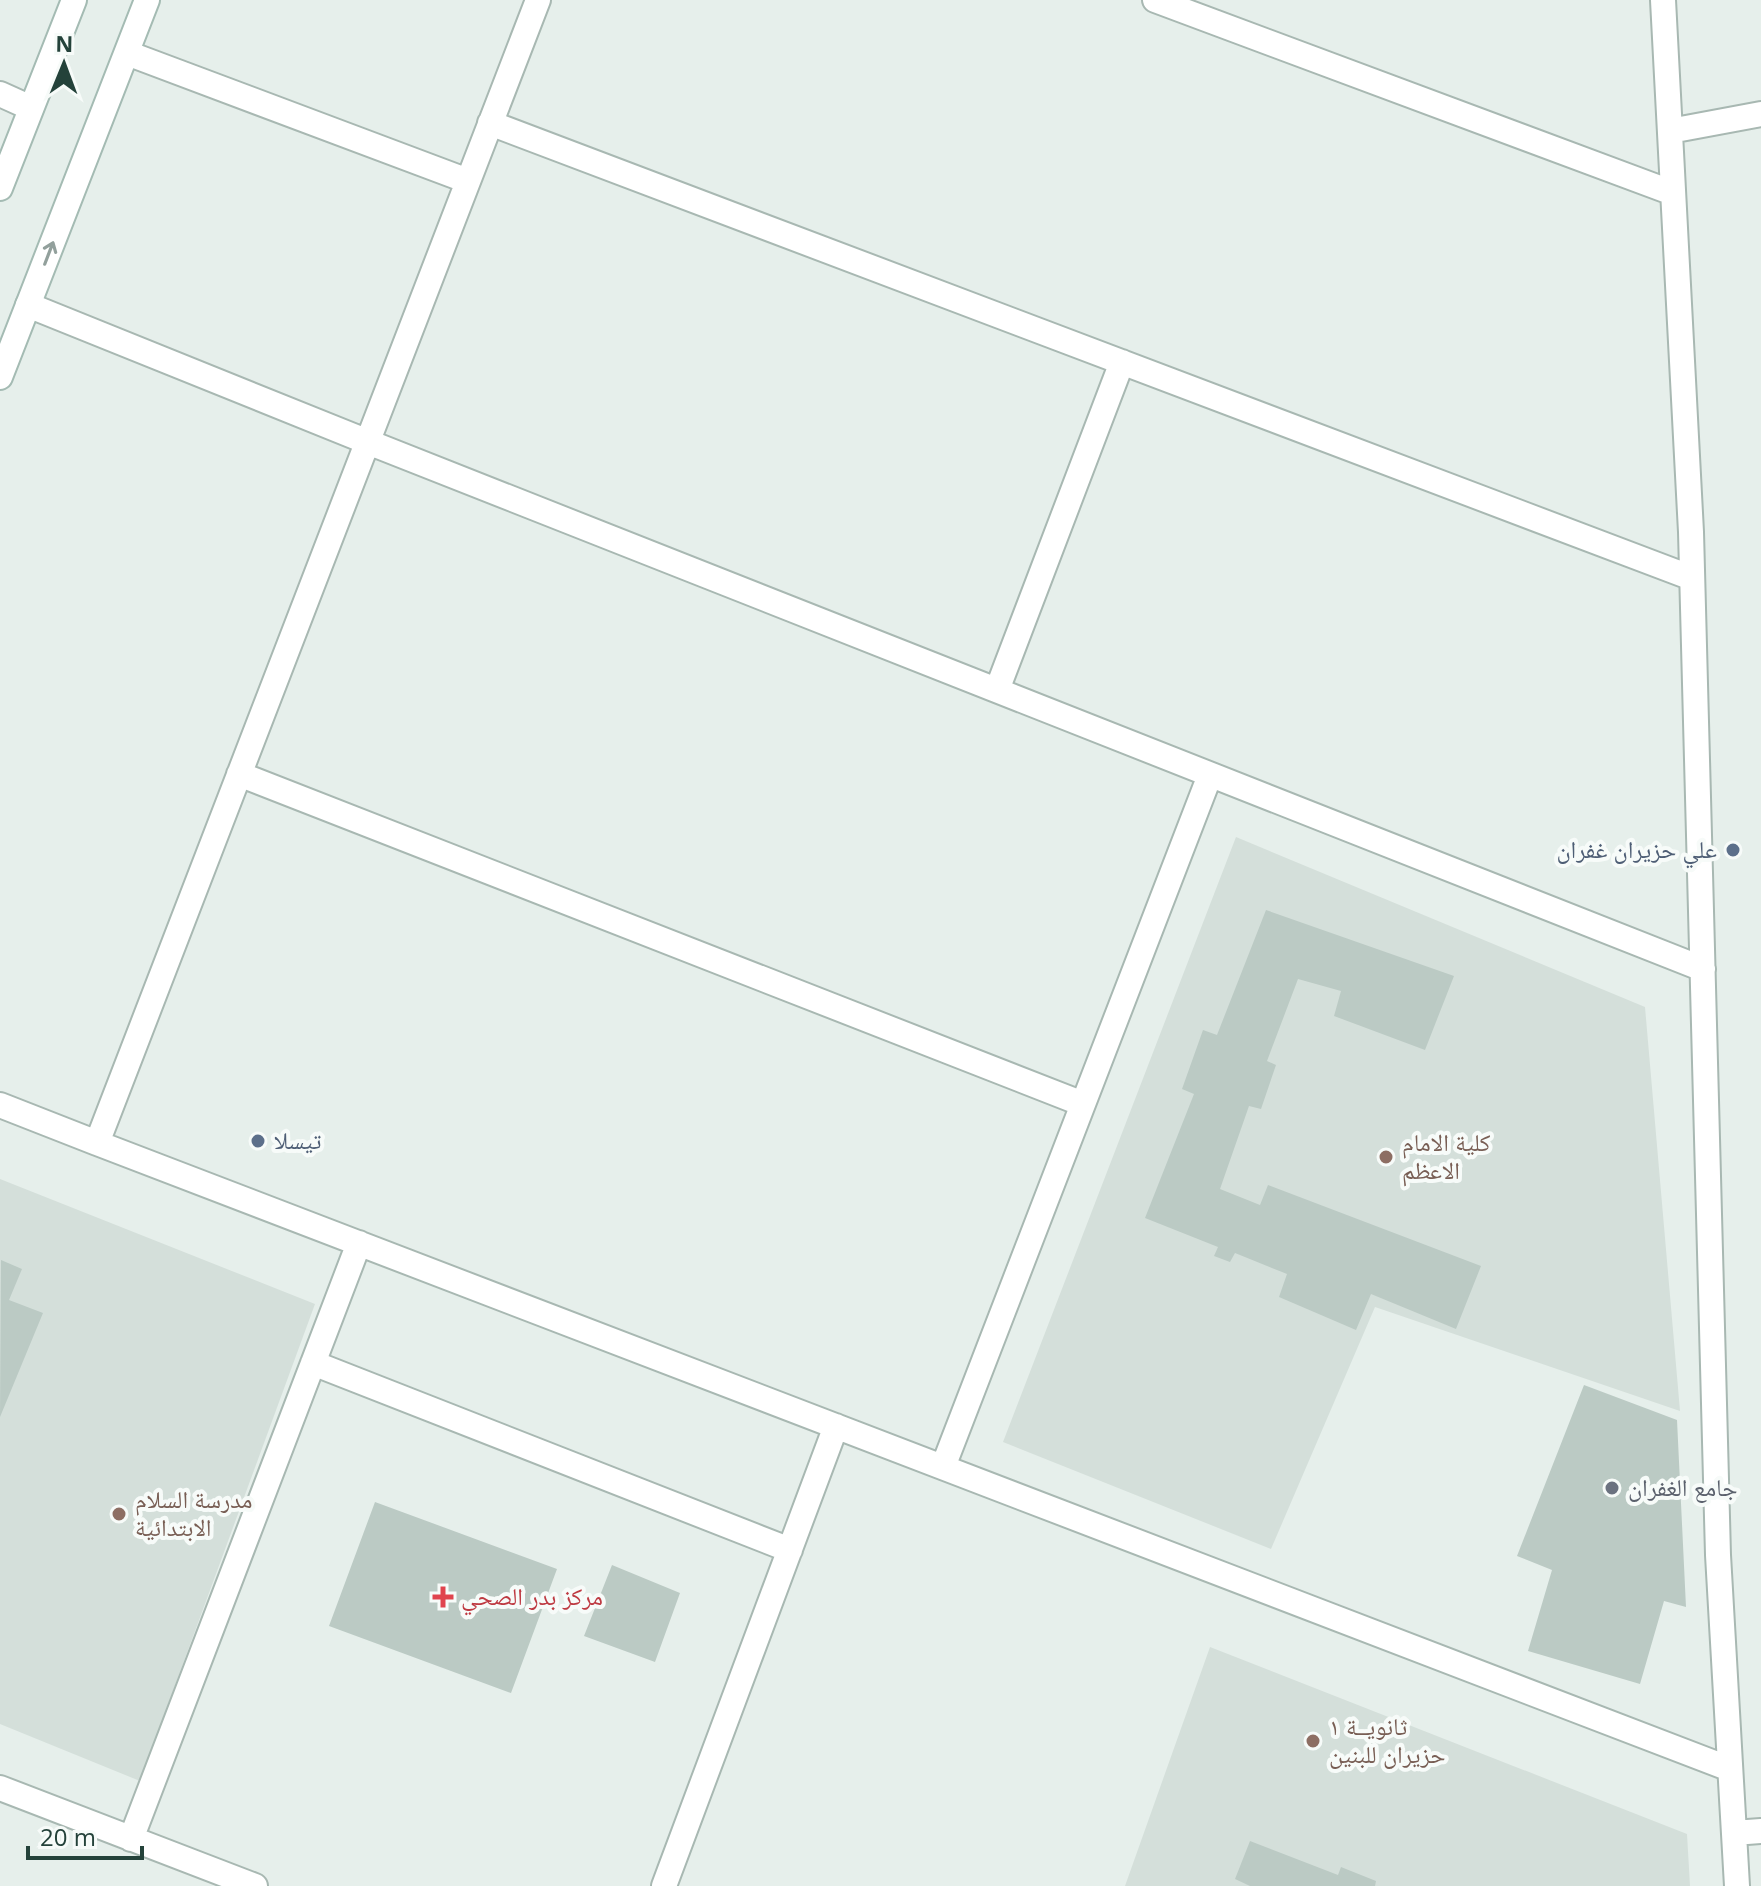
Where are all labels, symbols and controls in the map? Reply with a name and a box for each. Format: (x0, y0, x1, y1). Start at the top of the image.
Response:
north arrow (24, 24, 104, 104)
text: N (55, 28, 74, 58)
one-way arrow (43, 241, 57, 265)
place label: علي حزيران غفران (1556, 832, 1717, 869)
marker: علي حزيران غفران (1724, 841, 1742, 859)
place label: تيسلا (274, 1123, 321, 1156)
place label: كلية الامام الاعظم (1402, 1125, 1490, 1187)
marker: تيسلا (249, 1132, 267, 1150)
marker: كلية الامام الاعظم (1377, 1148, 1395, 1166)
place label: جامع الغفران (1628, 1470, 1737, 1503)
marker: جامع الغفران (1603, 1479, 1621, 1497)
place label: مدرسة السلام الابتدائية (135, 1482, 253, 1543)
marker: مدرسة السلام الابتدائية (110, 1505, 128, 1523)
place label: مركز بدر الصحي (461, 1579, 603, 1616)
marker: مركز بدر الصحي (432, 1586, 454, 1608)
place label: ثانويــة ١ حزيران للبنين (1329, 1709, 1446, 1770)
marker: ثانويــة ١ حزيران للبنين (1304, 1732, 1322, 1750)
scale bar (28, 1810, 142, 1860)
text: 20 m (40, 1820, 96, 1853)

